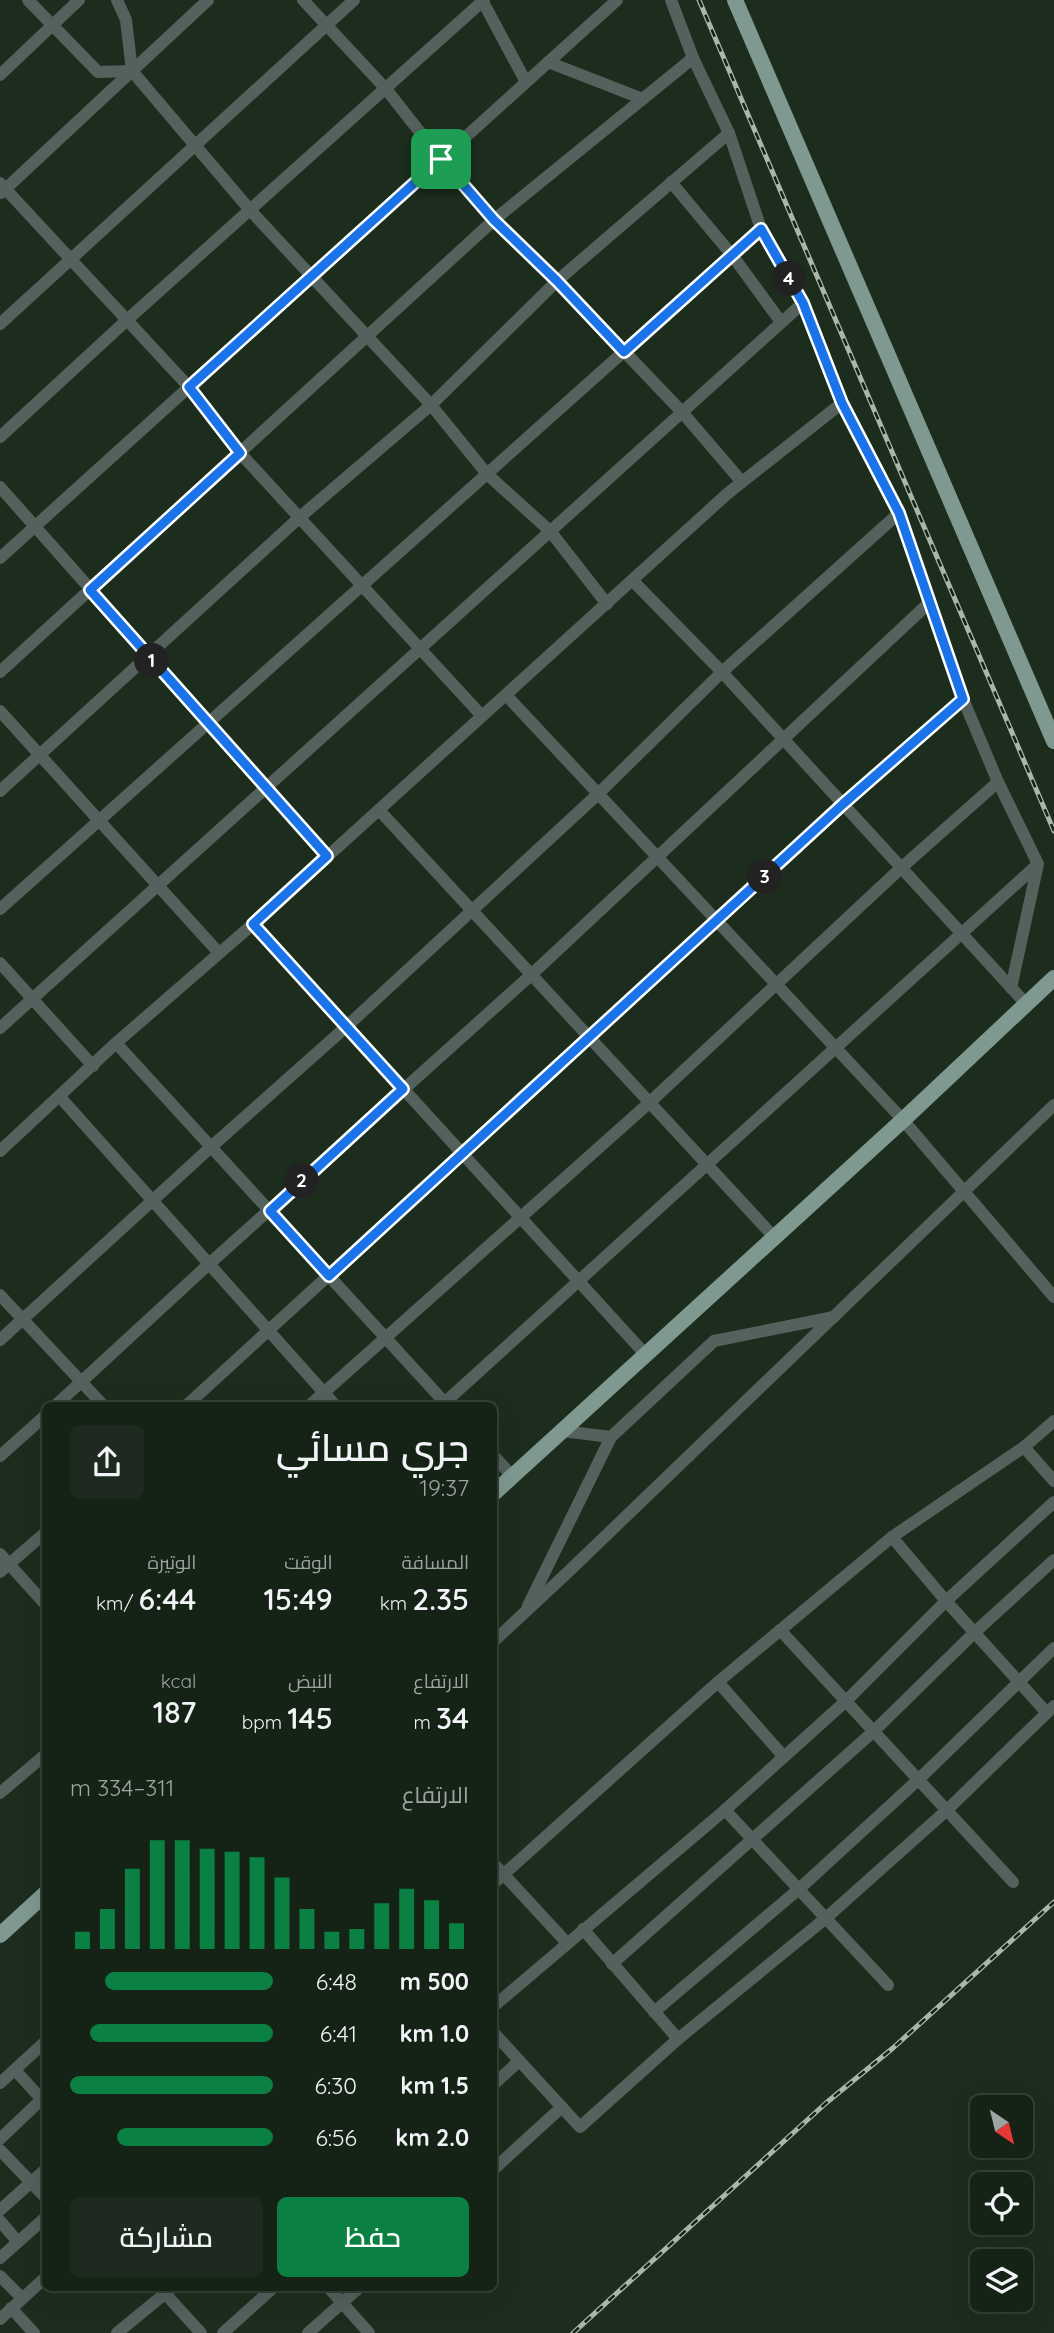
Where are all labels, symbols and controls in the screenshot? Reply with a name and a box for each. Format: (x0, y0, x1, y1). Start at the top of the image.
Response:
pin (411, 129, 471, 189)
icon: arrive (422, 140, 460, 178)
pin: 4 (772, 262, 806, 296)
text: 4 (783, 266, 794, 290)
pin: 1 (134, 644, 170, 678)
text: 1 (148, 648, 155, 672)
pin: 3 (748, 860, 782, 894)
text: 3 (759, 864, 770, 888)
pin: 2 (284, 1164, 320, 1198)
text: 2 (296, 1168, 307, 1192)
text: جري مسائي (276, 1423, 469, 1471)
button: share (70, 1425, 144, 1499)
text: 19:37 (420, 1473, 469, 1502)
text: الوتيرة (148, 1550, 196, 1574)
text: الوقت (284, 1550, 333, 1574)
text: المسافة (401, 1550, 469, 1574)
text: 6:44 (139, 1580, 196, 1618)
text: 15:49 (263, 1580, 333, 1618)
text: 2.35 (412, 1580, 469, 1618)
text: /km (96, 1591, 139, 1615)
text: km (380, 1591, 412, 1615)
text: kcal (161, 1669, 196, 1693)
text: النبض (288, 1669, 333, 1693)
text: الارتفاع (413, 1669, 469, 1693)
text: 187 (153, 1693, 196, 1731)
text: 145 (287, 1699, 333, 1737)
text: 34 (436, 1699, 469, 1737)
text: bpm (242, 1710, 287, 1734)
text: m (413, 1710, 436, 1734)
text: 311–334 m (70, 1773, 174, 1802)
text: الارتفاع (402, 1780, 469, 1809)
text: 6:48 (316, 1967, 357, 1996)
text: 500 m (400, 1967, 469, 1996)
text: 6:41 (320, 2019, 357, 2048)
text: 1.0 km (399, 2019, 469, 2048)
text: 6:30 (315, 2071, 357, 2100)
text: 1.5 km (400, 2071, 469, 2100)
north arrow (970, 2095, 1032, 2158)
map controls (970, 2095, 1033, 2312)
text: 6:56 (315, 2123, 357, 2152)
text: 2.0 km (395, 2123, 469, 2152)
button: locate (970, 2172, 1033, 2235)
button: مشاركة (70, 2197, 263, 2277)
button: حفظ (277, 2197, 469, 2277)
button: layers (970, 2249, 1033, 2312)

